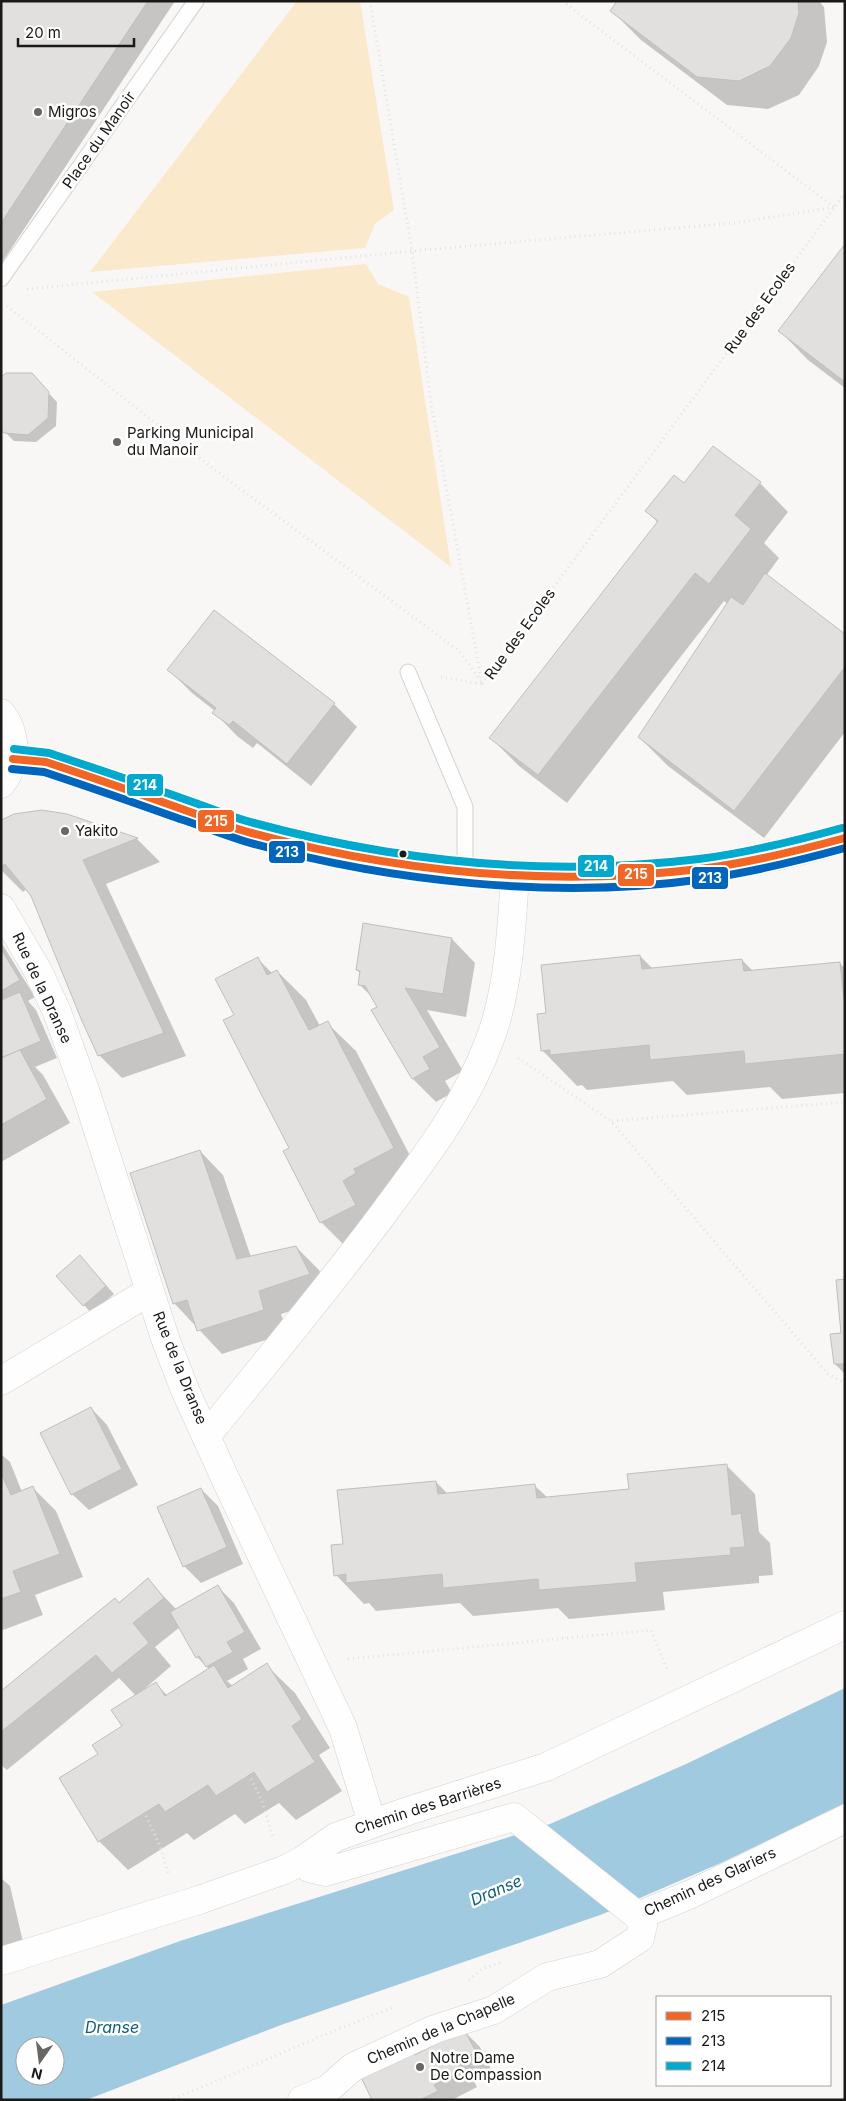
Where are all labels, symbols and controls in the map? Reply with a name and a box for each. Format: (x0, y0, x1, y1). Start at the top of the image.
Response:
scale bar (18, 15, 134, 47)
text: 20 m (25, 23, 61, 42)
street label: Place du Manoir (58, 87, 139, 192)
place label: Migros (48, 102, 97, 121)
marker: Migros (32, 106, 44, 118)
street label: Rue des Ecoles (720, 258, 799, 357)
place label: Parking Municipal du Manoir (127, 423, 254, 459)
marker: Parking Municipal du Manoir (111, 436, 123, 448)
street label: Rue des Ecoles (480, 584, 559, 683)
line badge: 214 (126, 773, 164, 797)
text: 214 (133, 776, 157, 793)
line badge: 215 (197, 809, 235, 833)
text: 215 (204, 812, 228, 829)
place label: Yakito (75, 821, 118, 840)
marker: Yakito (59, 825, 71, 837)
line badge: 213 (268, 840, 306, 864)
text: 213 (275, 843, 299, 860)
unlabelled marker (398, 849, 408, 859)
line badge: 214 (577, 854, 615, 878)
text: 214 (584, 857, 608, 874)
line badge: 215 (617, 863, 655, 887)
text: 215 (624, 865, 648, 882)
line badge: 213 (691, 866, 729, 890)
text: 213 (698, 869, 722, 886)
street label: Rue de la Dranse (8, 929, 76, 1046)
street label: Rue de la Dranse (149, 1308, 212, 1427)
street label: Chemin des Barrières (352, 1773, 504, 1838)
street label: Chemin des Glariers (641, 1843, 779, 1920)
water label: Dranse (467, 1870, 525, 1910)
street label: Chemin de la Chapelle (364, 1989, 518, 2068)
legend (656, 1996, 831, 2086)
text: 215 (701, 2006, 725, 2025)
water label: Dranse (85, 2017, 139, 2037)
text: 213 (701, 2031, 726, 2050)
north arrow (15, 2036, 65, 2086)
place label: Notre Dame De Compassion (430, 2048, 542, 2084)
text: 214 (701, 2056, 726, 2075)
marker: Notre Dame De Compassion (414, 2061, 426, 2073)
text: N (30, 2065, 44, 2084)

